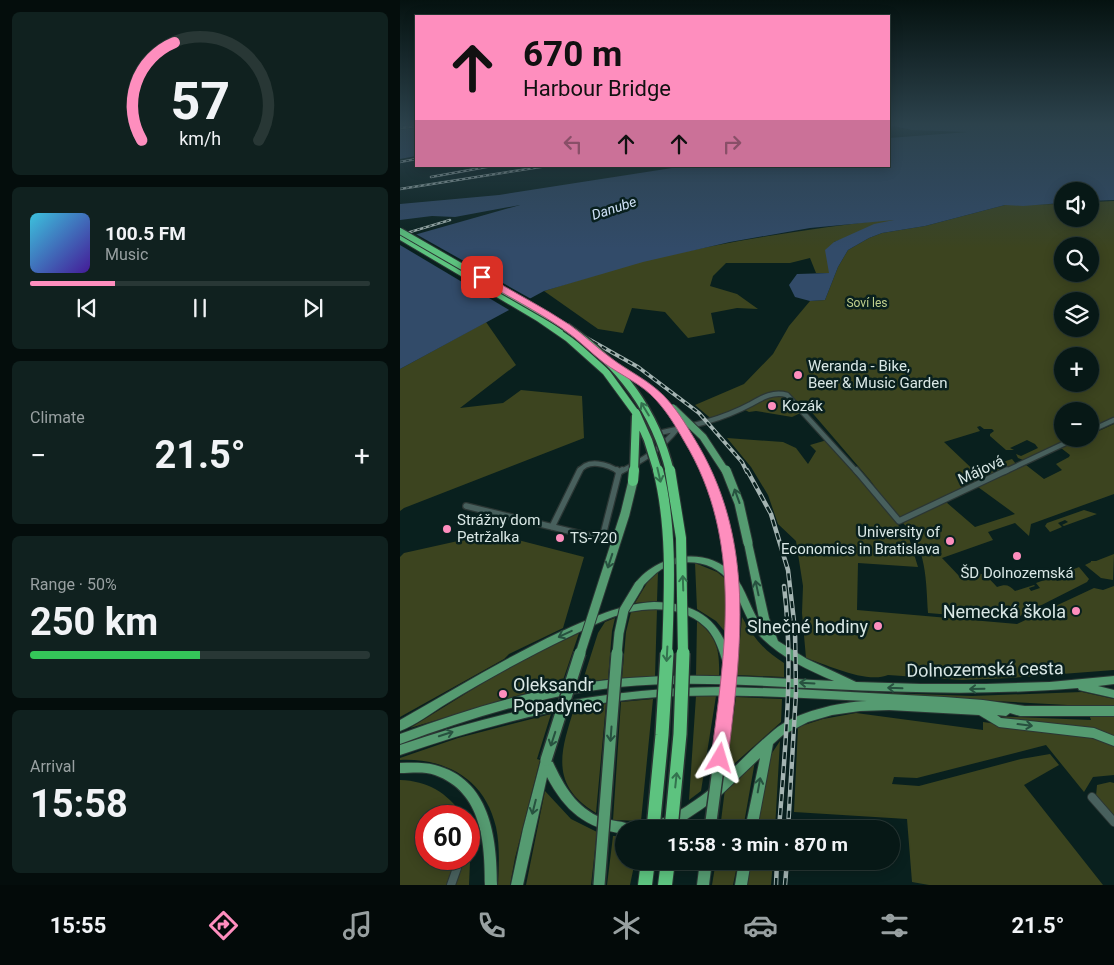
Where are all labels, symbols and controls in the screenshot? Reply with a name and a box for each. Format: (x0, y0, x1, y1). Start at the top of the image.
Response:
text: 670 m (523, 34, 622, 75)
icon: ahead (440, 35, 505, 100)
text: 57 (170, 71, 230, 132)
text: Harbour Bridge (523, 76, 671, 101)
text: km/h (179, 128, 221, 149)
icon: left (559, 130, 587, 158)
icon: ahead (612, 130, 640, 158)
icon: ahead (665, 130, 693, 158)
icon: right (718, 130, 746, 158)
map controls (1054, 182, 1099, 447)
button: sound (1054, 182, 1099, 227)
water label: Danube (590, 193, 638, 223)
text: 100.5 FM (105, 222, 186, 245)
button: search (1054, 237, 1099, 282)
text: Music (105, 245, 148, 264)
pin (461, 256, 503, 298)
icon: arrive (468, 263, 496, 291)
button: layers (1054, 292, 1099, 337)
icon: previous (73, 294, 101, 322)
icon: pause (186, 294, 214, 322)
icon: next (299, 294, 327, 322)
park label: Soví les (846, 296, 888, 310)
button: + (1054, 347, 1099, 392)
place label: Weranda - Bike, Beer & Music Garden (808, 357, 947, 392)
marker: Weranda - Bike, Beer & Music Garden (792, 369, 804, 381)
place label: Kozák (782, 397, 823, 415)
marker: Kozák (766, 400, 778, 412)
button: − (1054, 402, 1099, 447)
one-way arrow (640, 403, 650, 417)
text: Climate (30, 408, 85, 427)
text: 21.5° (154, 433, 246, 477)
text: − (30, 439, 46, 472)
text: + (354, 439, 370, 472)
street label: Májová (955, 452, 1007, 488)
one-way arrow (655, 466, 664, 482)
one-way arrow (732, 489, 741, 504)
place label: Strážny dom Petržalka (457, 511, 540, 546)
marker: Strážny dom Petržalka (441, 523, 453, 535)
place label: University of Economics in Bratislava (781, 523, 941, 558)
place label: TS-720 (570, 529, 617, 547)
marker: TS-720 (554, 532, 566, 544)
marker: University of Economics in Bratislava (944, 535, 956, 547)
marker: ŠD Dolnozemská (1011, 550, 1023, 562)
one-way arrow (604, 553, 614, 569)
place label: ŠD Dolnozemská (960, 564, 1074, 582)
text: Range · 50% (30, 575, 117, 594)
one-way arrow (678, 575, 688, 592)
one-way arrow (752, 581, 762, 597)
text: 250 km (30, 600, 158, 644)
place label: Nemecká škola (943, 601, 1066, 622)
marker: Nemecká škola (1070, 605, 1082, 617)
place label: Slnečné hodiny (747, 616, 868, 637)
marker: Slnečné hodiny (872, 620, 884, 632)
one-way arrow (558, 630, 573, 639)
one-way arrow (662, 646, 672, 662)
street label: Dolnozemská cesta (906, 657, 1064, 681)
place label: Oleksandr Popadynec (513, 674, 602, 716)
one-way arrow (800, 679, 816, 688)
one-way arrow (888, 683, 904, 692)
one-way arrow (970, 684, 986, 694)
marker: Oleksandr Popadynec (497, 688, 509, 700)
one-way arrow (1017, 720, 1033, 730)
one-way arrow (606, 725, 616, 741)
one-way arrow (438, 729, 454, 739)
one-way arrow (548, 731, 557, 747)
position arrow (693, 731, 745, 783)
text: Arrival (30, 757, 75, 776)
one-way arrow (671, 773, 681, 789)
one-way arrow (754, 777, 764, 793)
text: 15:58 (30, 782, 128, 826)
one-way arrow (529, 799, 538, 815)
speed limit sign: 60 (415, 805, 480, 870)
text: 15:58 · 3 min · 870 m (667, 833, 848, 856)
icon: directions (206, 908, 241, 943)
icon: music (340, 908, 375, 943)
icon: phone (474, 908, 509, 943)
icon: climate (609, 908, 644, 943)
icon: car (743, 908, 778, 943)
icon: filters (877, 908, 912, 943)
text: 15:55 (50, 913, 106, 938)
text: 21.5° (1011, 913, 1064, 938)

